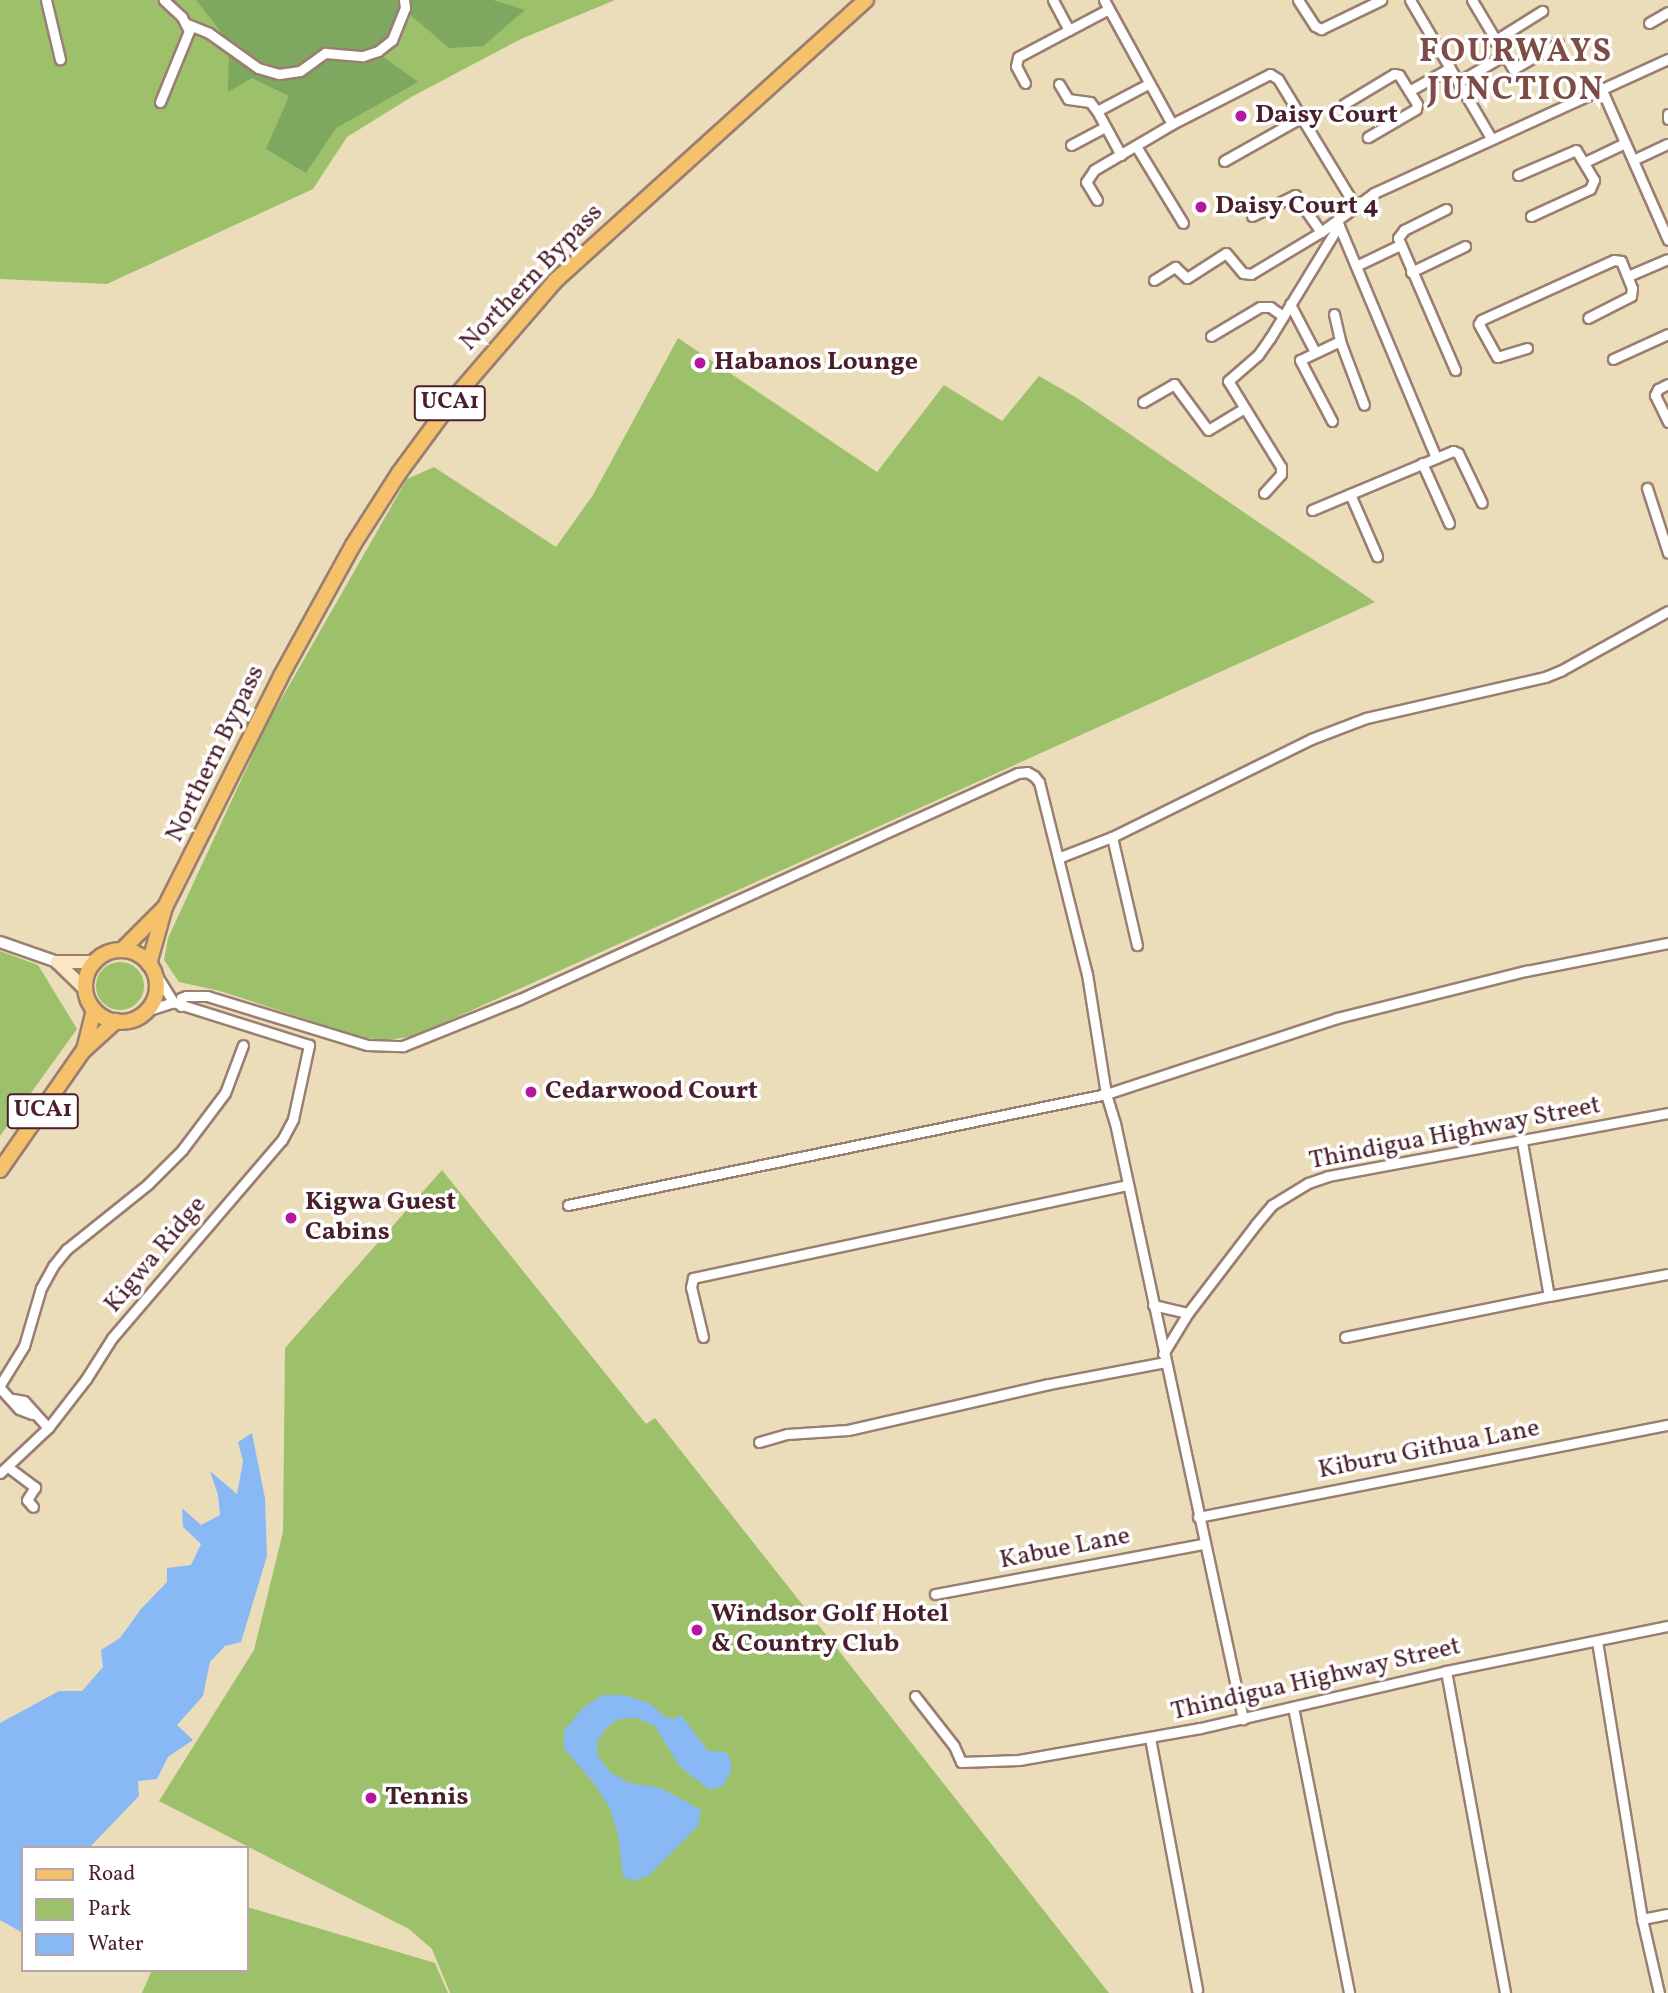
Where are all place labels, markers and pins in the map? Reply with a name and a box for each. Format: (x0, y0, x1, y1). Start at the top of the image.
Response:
place label: Daisy Court (1255, 100, 1398, 132)
marker: Daisy Court (1233, 108, 1249, 124)
place label: Daisy Court 4 (1215, 191, 1379, 223)
marker: Daisy Court 4 (1193, 199, 1209, 215)
place label: Habanos Lounge (714, 347, 918, 379)
marker: Habanos Lounge (692, 355, 708, 371)
place label: Cedarwood Court (545, 1076, 758, 1108)
marker: Cedarwood Court (523, 1084, 539, 1100)
place label: Kigwa Guest Cabins (305, 1187, 456, 1248)
marker: Kigwa Guest Cabins (283, 1210, 299, 1226)
place label: Windsor Golf Hotel & Country Club (711, 1599, 947, 1660)
marker: Windsor Golf Hotel & Country Club (689, 1622, 705, 1638)
place label: Tennis (385, 1782, 469, 1814)
marker: Tennis (363, 1790, 379, 1806)

